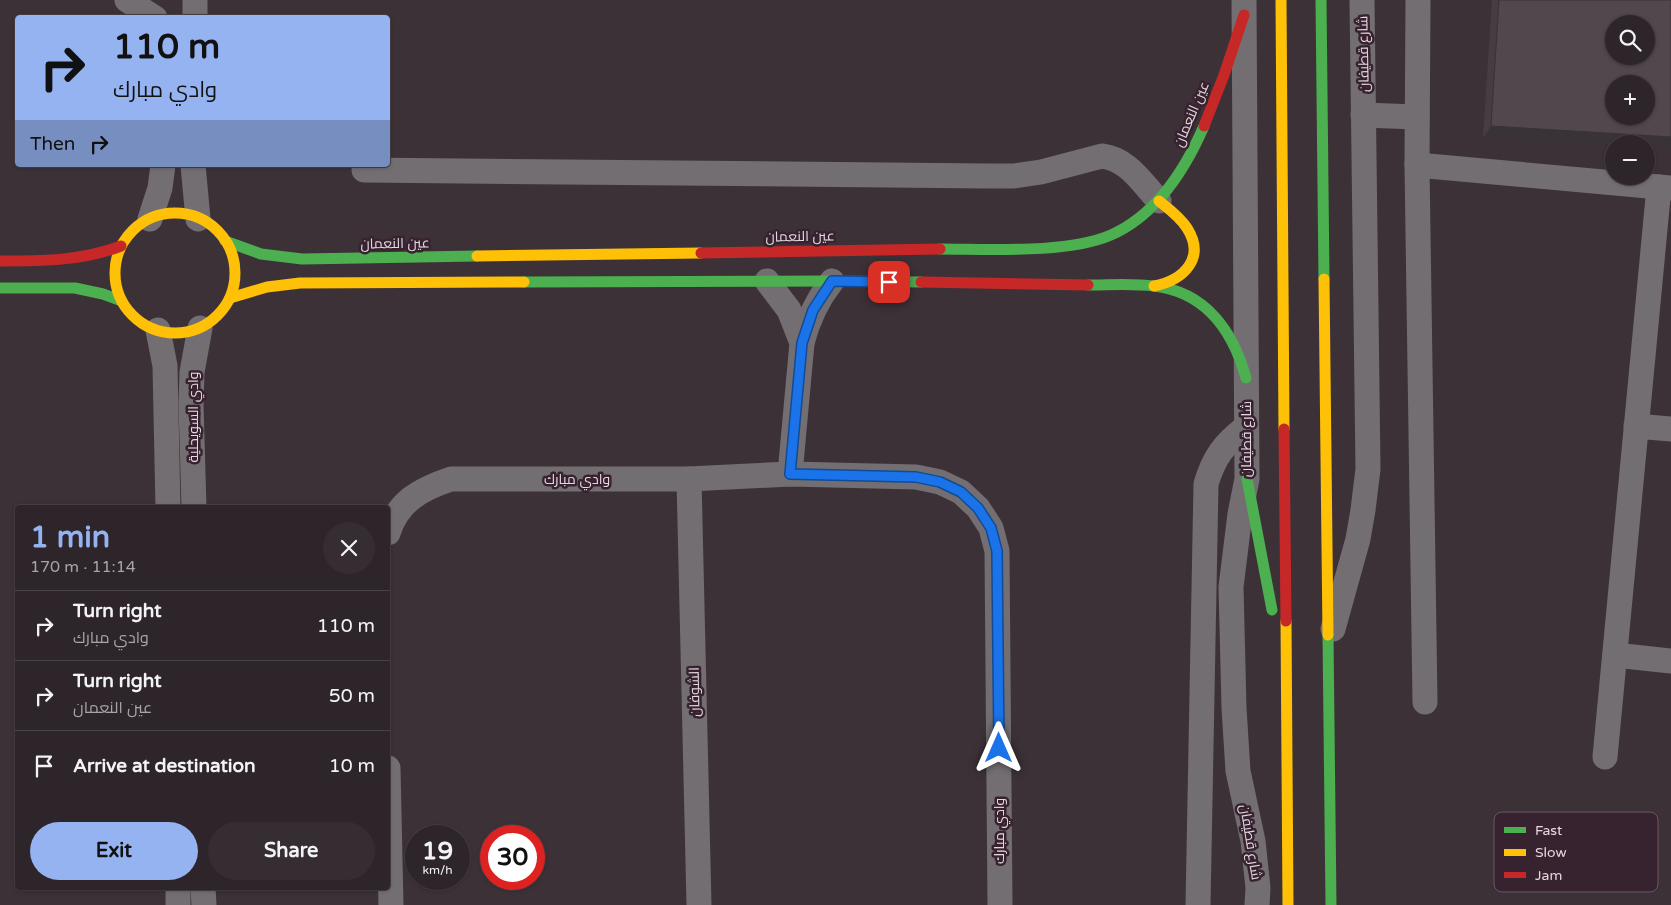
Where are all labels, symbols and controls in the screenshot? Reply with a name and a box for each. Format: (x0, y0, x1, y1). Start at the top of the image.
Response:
map controls (1605, 15, 1655, 185)
button: search (1605, 15, 1655, 65)
street label: شارع قطيفان (1354, 16, 1373, 92)
text: 110 m (113, 26, 220, 68)
icon: right (30, 35, 95, 100)
button: + (1605, 75, 1655, 125)
text: وادي مبارك (113, 77, 217, 103)
street label: عين النعمان (1170, 79, 1213, 149)
icon: right (85, 130, 113, 158)
text: Then (30, 133, 75, 155)
button: − (1605, 135, 1655, 185)
street label: عين النعمان (765, 227, 835, 246)
street label: عين النعمان (360, 234, 430, 253)
pin (868, 261, 910, 303)
icon: arrive (875, 268, 903, 296)
street label: وادي السويحلية (185, 372, 205, 462)
street label: شارع قطيفان (1238, 401, 1255, 477)
street label: وادي مبارك (544, 471, 610, 491)
text: 1 min (30, 519, 110, 556)
button: close (323, 522, 375, 574)
text: 170 m · 11:14 (30, 557, 136, 577)
text: Turn right (73, 600, 161, 622)
icon: right (30, 612, 58, 640)
text: 110 m (317, 615, 375, 637)
text: وادي مبارك (73, 628, 149, 648)
street label: الشوفان (686, 667, 703, 717)
text: Turn right (73, 670, 161, 692)
icon: right (30, 682, 58, 710)
text: 50 m (329, 685, 375, 707)
text: عين النعمان (73, 698, 152, 718)
position arrow (972, 721, 1024, 773)
icon: arrive (30, 752, 58, 780)
text: Arrive at destination (73, 755, 256, 777)
text: 10 m (329, 755, 375, 777)
street label: وادي مبارك (991, 798, 1011, 864)
street label: شارع قطيفان (1236, 803, 1265, 881)
legend (1494, 812, 1658, 892)
button: Exit (30, 822, 198, 880)
button: Share (208, 822, 375, 880)
text: Fast (1535, 822, 1563, 839)
speed limit sign: 30 (480, 825, 545, 890)
text: 19 (422, 836, 453, 866)
text: Slow (1535, 844, 1567, 861)
text: km/h (422, 863, 453, 877)
text: Jam (1535, 867, 1562, 884)

